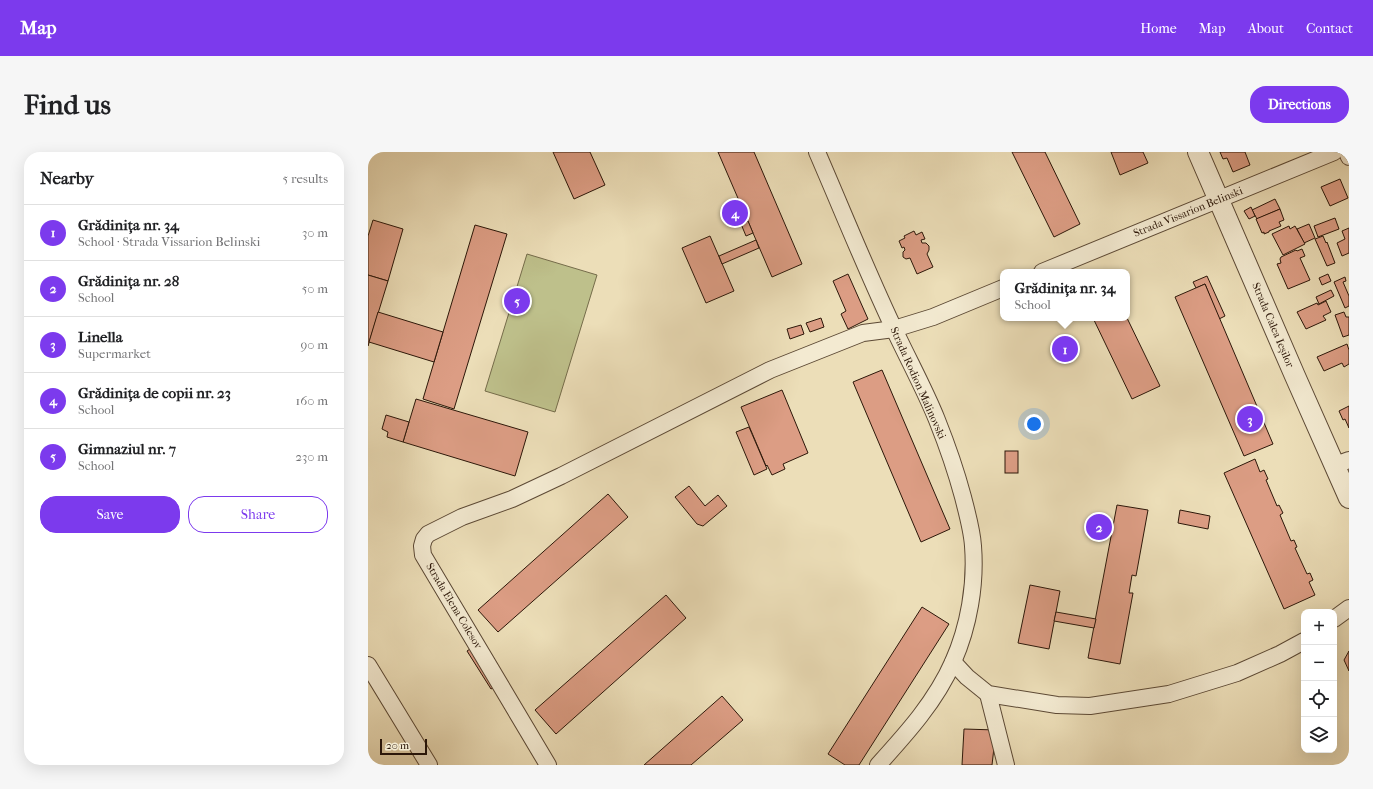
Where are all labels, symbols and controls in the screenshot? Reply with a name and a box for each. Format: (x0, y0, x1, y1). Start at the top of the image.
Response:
text: Map (20, 17, 56, 39)
text: Home (1140, 20, 1177, 37)
text: Map (1199, 20, 1226, 37)
text: About (1248, 20, 1284, 37)
text: Contact (1306, 20, 1353, 37)
button: Directions (1250, 86, 1349, 123)
text: Find us (24, 88, 111, 121)
text: Nearby (40, 168, 94, 188)
text: 5 results (283, 171, 328, 186)
street label: Strada Vissarion Belinski (1131, 184, 1245, 240)
pin: 4 (722, 198, 748, 228)
text: Grădinița nr. 34 (78, 216, 179, 234)
text: 1 (51, 225, 55, 240)
text: 30 m (302, 225, 328, 240)
text: School · Strada Vissarion Belinski (78, 234, 260, 249)
popup (1000, 269, 1130, 321)
text: Grădinița nr. 28 (78, 272, 179, 290)
text: Grădinița nr. 34 (1015, 279, 1115, 297)
street label: Strada Calea Ieșilor (1249, 280, 1297, 370)
text: 2 (50, 281, 56, 296)
text: 50 m (302, 281, 328, 296)
pin: 5 (504, 286, 530, 316)
text: School (78, 290, 114, 305)
text: School (1015, 297, 1051, 312)
street label: Strada Rodion Malinovski (887, 325, 949, 442)
text: Linella (78, 328, 123, 346)
pin: 1 (1052, 334, 1078, 364)
text: 3 (50, 337, 56, 352)
text: 90 m (300, 337, 328, 352)
text: Supermarket (78, 346, 151, 361)
text: Grădinița de copii nr. 23 (78, 384, 231, 402)
text: 4 (49, 393, 57, 408)
text: 160 m (296, 393, 328, 408)
text: School (78, 402, 114, 417)
pin: 3 (1237, 404, 1263, 434)
your location (1024, 414, 1044, 434)
text: Gimnaziul nr. 7 (78, 440, 176, 458)
text: 5 (50, 449, 56, 464)
text: 230 m (295, 449, 328, 464)
text: School (78, 458, 114, 473)
button: Save (40, 496, 180, 533)
button: Share (188, 496, 328, 533)
pin: 2 (1086, 512, 1112, 542)
street label: Strada Elena Colesov (423, 561, 485, 652)
map controls (1301, 609, 1337, 753)
button: + (1301, 609, 1337, 645)
button: − (1301, 645, 1337, 681)
button: locate (1301, 681, 1337, 717)
button: layers (1301, 717, 1337, 753)
scale bar (380, 737, 427, 756)
text: 20 m (386, 739, 409, 752)

